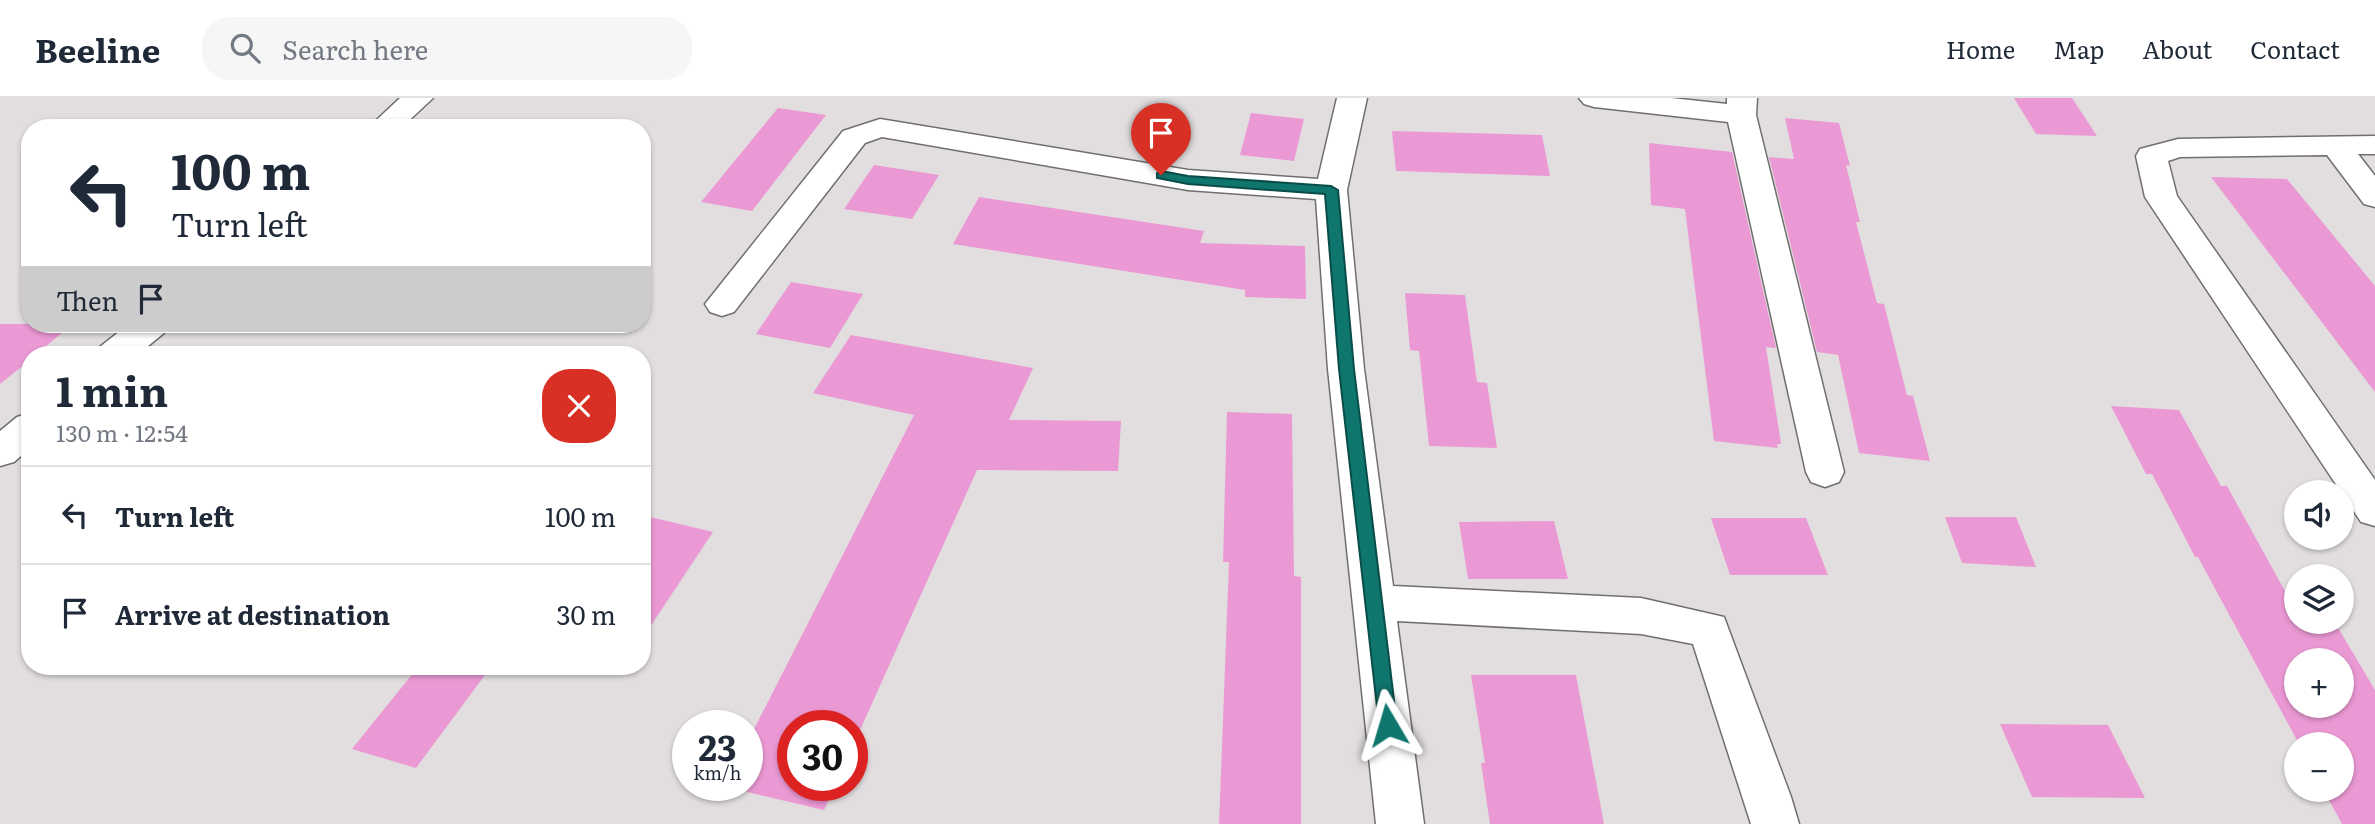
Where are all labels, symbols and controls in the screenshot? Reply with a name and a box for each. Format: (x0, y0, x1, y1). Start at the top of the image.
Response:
search box (202, 17, 692, 80)
text: Beeline (35, 24, 160, 73)
icon: search (226, 29, 264, 67)
text: Search here (282, 29, 428, 68)
text: Home (1946, 31, 2015, 66)
text: Map (2053, 31, 2104, 66)
text: About (2142, 31, 2212, 66)
text: Contact (2250, 31, 2340, 66)
pin (1131, 103, 1191, 175)
icon: arrive (1142, 114, 1180, 152)
text: 100 m (171, 132, 310, 205)
icon: left (56, 147, 147, 238)
text: Turn left (171, 199, 308, 247)
text: Then (56, 280, 118, 319)
icon: arrive (132, 280, 170, 318)
text: 1 min (56, 358, 168, 420)
button: close (542, 369, 616, 443)
text: 130 m · 12:54 (56, 415, 188, 449)
map controls (2284, 480, 2354, 802)
button: sound (2284, 480, 2354, 550)
icon: left (56, 496, 94, 534)
text: Turn left (115, 496, 234, 535)
text: 100 m (545, 496, 616, 535)
button: layers (2284, 564, 2354, 634)
icon: arrive (56, 594, 94, 632)
text: Arrive at destination (115, 594, 390, 633)
text: 30 m (556, 594, 616, 633)
button: + (2284, 648, 2354, 718)
position arrow (1351, 688, 1425, 762)
speed limit sign: 30 (777, 710, 868, 801)
text: 23 (698, 720, 737, 772)
button: − (2284, 732, 2354, 802)
text: km/h (694, 759, 741, 786)

